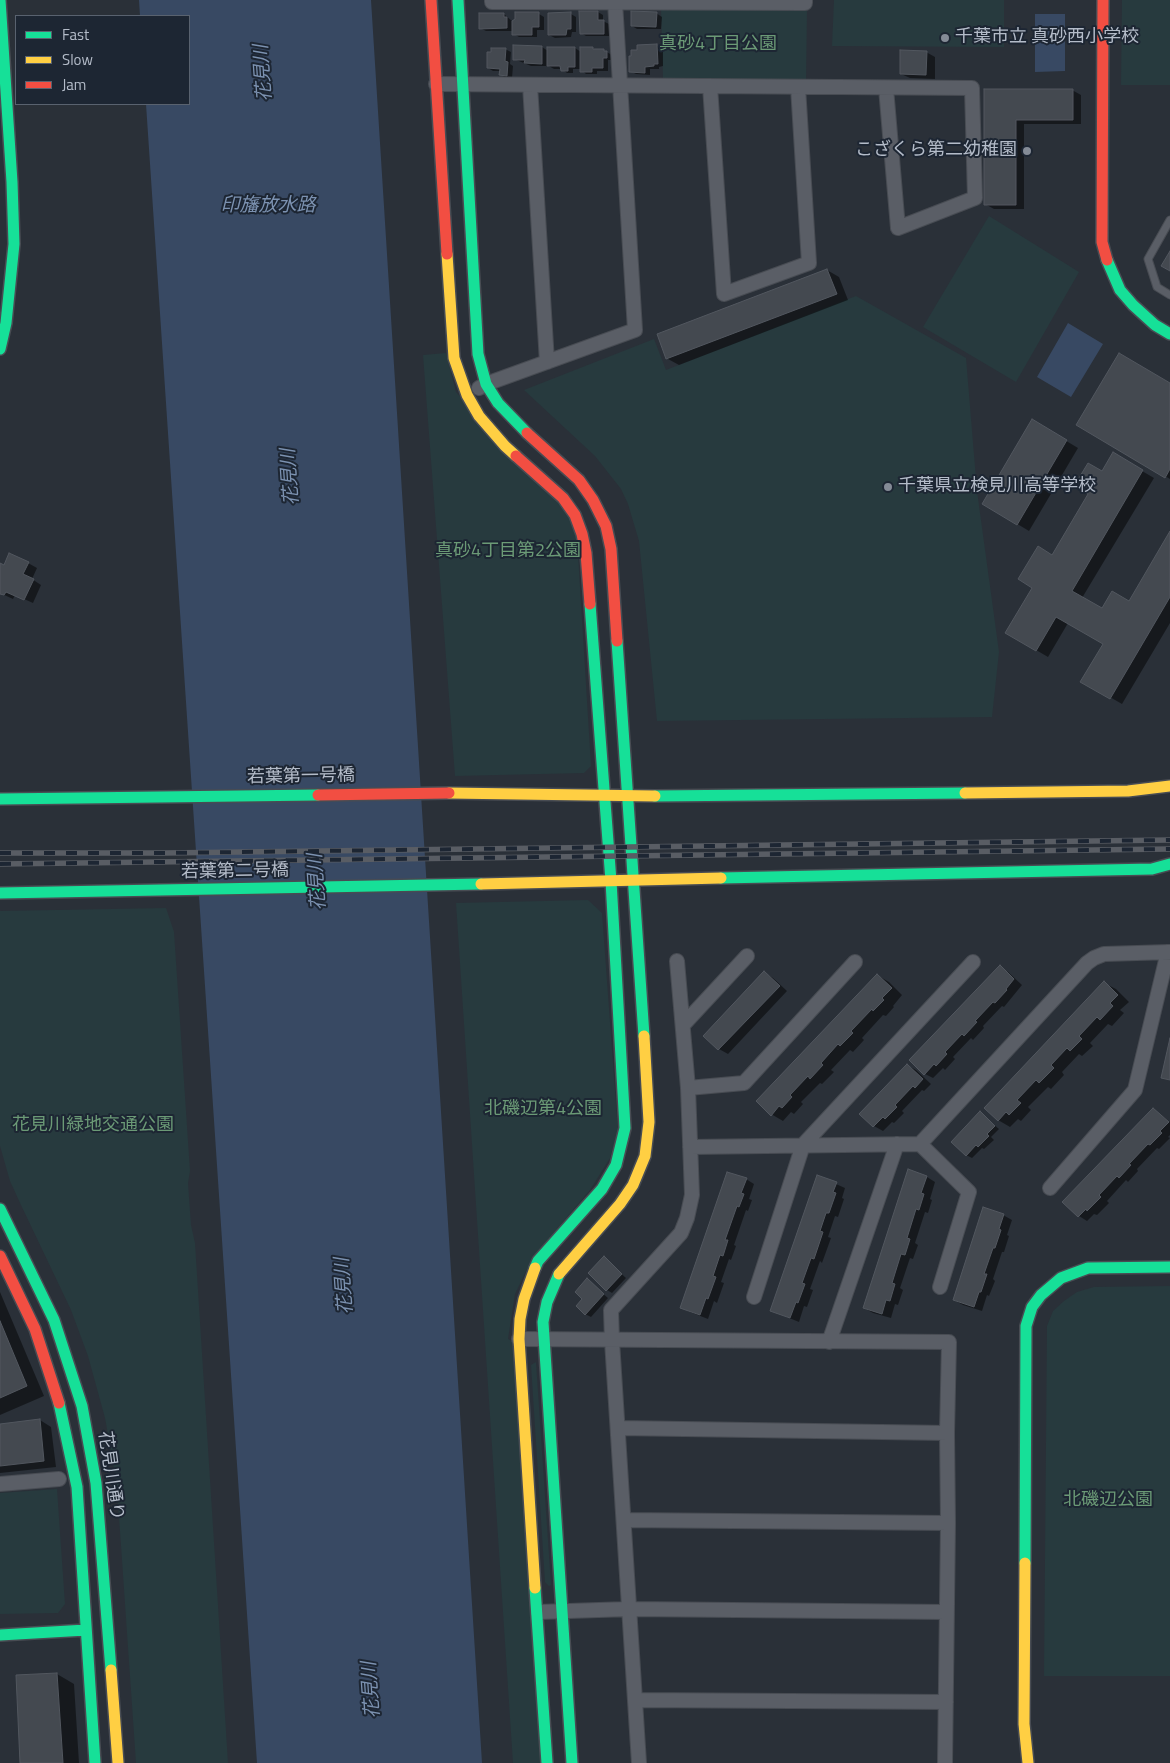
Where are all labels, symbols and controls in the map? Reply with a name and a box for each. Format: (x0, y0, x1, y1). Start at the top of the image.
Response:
legend (15, 15, 190, 105)
text: Fast (62, 23, 89, 46)
place label: 千葉市立 真砂西小学校 (955, 27, 1139, 49)
marker: 千葉市立 真砂西小学校 (939, 32, 951, 44)
park label: 真砂4丁目公園 (659, 34, 777, 56)
water label: 花見川 (251, 44, 277, 102)
text: Slow (62, 48, 93, 71)
text: Jam (62, 73, 86, 96)
place label: こざくら第二幼稚園 (855, 140, 1017, 162)
marker: こざくら第二幼稚園 (1021, 145, 1033, 157)
water label: 印旛放水路 (221, 195, 315, 217)
water label: 花見川 (278, 448, 304, 506)
place label: 千葉県立検見川高等学校 (898, 476, 1096, 498)
marker: 千葉県立検見川高等学校 (882, 481, 894, 493)
park label: 真砂4丁目第2公園 (435, 541, 581, 563)
street label: 若葉第一号橋 (247, 765, 355, 789)
water label: 花見川 (305, 853, 331, 911)
street label: 若葉第二号橋 (181, 860, 289, 884)
park label: 北磯辺第4公園 (484, 1099, 602, 1121)
park label: 花見川緑地交通公園 (12, 1115, 174, 1137)
water label: 花見川 (332, 1257, 358, 1315)
street label: 花見川通り (93, 1430, 127, 1522)
park label: 北磯辺公園 (1063, 1490, 1153, 1512)
water label: 花見川 (359, 1661, 385, 1719)

